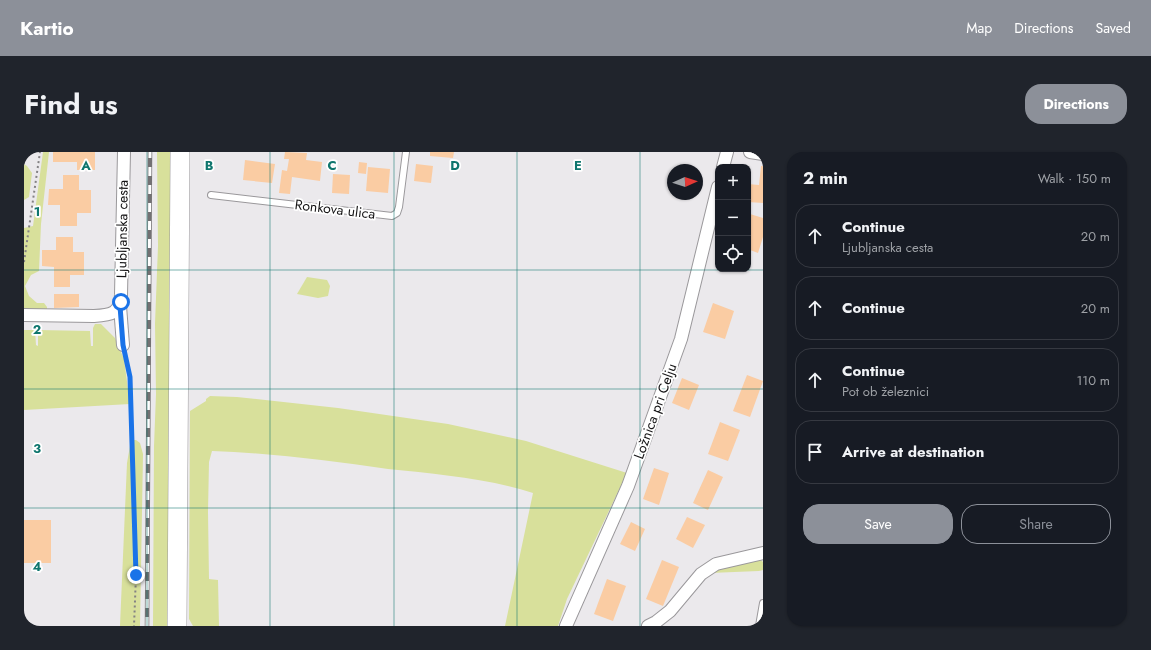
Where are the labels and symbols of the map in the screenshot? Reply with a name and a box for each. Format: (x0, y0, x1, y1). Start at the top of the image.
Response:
text: A (80, 156, 91, 175)
text: B (205, 156, 214, 175)
text: C (327, 156, 337, 175)
text: D (450, 156, 460, 175)
text: E (574, 156, 582, 175)
north arrow (667, 164, 703, 200)
street label: Ljubljanska cesta (111, 180, 133, 278)
street label: Ronkova ulica (294, 194, 376, 224)
text: 1 (34, 202, 40, 221)
route start (112, 293, 130, 311)
text: 2 (33, 320, 41, 339)
street label: Ložnica pri Celju (628, 360, 682, 462)
text: 3 (33, 439, 41, 458)
text: 4 (32, 557, 42, 576)
route end (127, 566, 145, 584)

